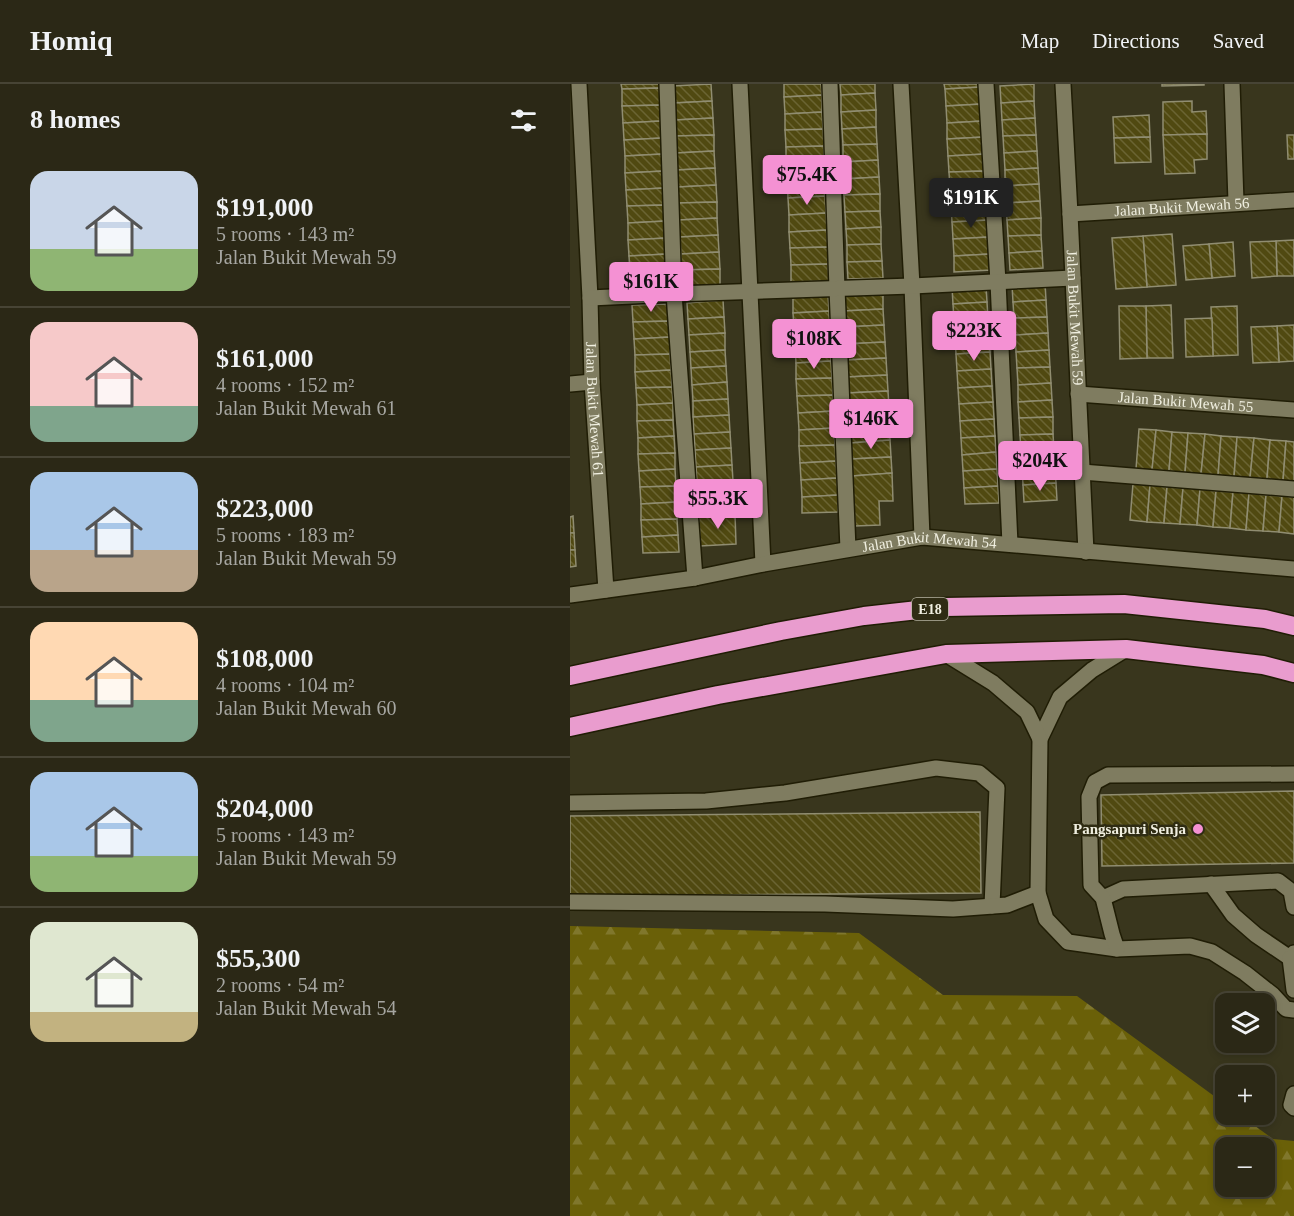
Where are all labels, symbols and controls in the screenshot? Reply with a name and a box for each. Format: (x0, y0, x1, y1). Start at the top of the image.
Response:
text: Homiq (30, 25, 112, 56)
text: Map (1021, 29, 1059, 53)
text: Directions (1092, 29, 1180, 53)
text: Saved (1213, 29, 1264, 53)
icon: filters (507, 104, 540, 137)
text: 8 homes (30, 105, 120, 134)
pin: $75.4K (758, 155, 856, 206)
text: $75.4K (777, 163, 837, 185)
pin: $191K (929, 178, 1013, 229)
text: $191K (943, 186, 999, 208)
text: $191,000 (216, 193, 314, 222)
icon: home (78, 195, 150, 267)
street label: Jalan Bukit Mewah 56 (1114, 195, 1250, 219)
text: 5 rooms · 143 m² (216, 223, 354, 245)
text: Jalan Bukit Mewah 59 (216, 246, 397, 268)
street label: Jalan Bukit Mewah 59 (1064, 250, 1086, 386)
pin: $161K (609, 262, 693, 313)
text: $161K (623, 270, 679, 292)
pin: $223K (932, 311, 1016, 362)
pin: $108K (772, 319, 856, 370)
text: $223K (946, 319, 1002, 341)
text: $108K (786, 327, 842, 349)
street label: Jalan Bukit Mewah 61 (583, 342, 606, 478)
text: $161,000 (216, 344, 314, 373)
icon: home (78, 346, 150, 418)
text: 4 rooms · 152 m² (216, 374, 354, 396)
street label: Jalan Bukit Mewah 55 (1118, 389, 1254, 415)
text: Jalan Bukit Mewah 61 (216, 397, 397, 419)
pin: $146K (829, 399, 913, 450)
text: $146K (843, 407, 899, 429)
pin: $204K (998, 441, 1082, 492)
text: $204K (1012, 449, 1068, 471)
pin: $55.3K (669, 479, 767, 530)
text: $55.3K (688, 487, 748, 509)
text: $223,000 (216, 494, 314, 523)
icon: home (78, 496, 150, 568)
text: 5 rooms · 183 m² (216, 524, 354, 546)
street label: Jalan Bukit Mewah 54 (861, 529, 998, 555)
text: Jalan Bukit Mewah 59 (216, 547, 397, 569)
road number: E18 (912, 598, 948, 620)
text: $108,000 (216, 644, 314, 673)
icon: home (78, 646, 150, 718)
text: 4 rooms · 104 m² (216, 674, 354, 696)
text: Jalan Bukit Mewah 60 (216, 697, 397, 719)
text: $204,000 (216, 794, 314, 823)
icon: home (78, 796, 150, 868)
place label: Pangsapuri Senja (1073, 821, 1186, 837)
marker: Pangsapuri Senja (1191, 822, 1205, 836)
text: 5 rooms · 143 m² (216, 824, 354, 846)
text: Jalan Bukit Mewah 59 (216, 847, 397, 869)
text: $55,300 (216, 944, 301, 973)
icon: home (78, 946, 150, 1018)
text: 2 rooms · 54 m² (216, 974, 344, 996)
map controls (1215, 993, 1275, 1197)
button: layers (1215, 993, 1275, 1053)
text: Jalan Bukit Mewah 54 (216, 997, 397, 1019)
button: + (1215, 1065, 1275, 1125)
button: − (1215, 1137, 1275, 1197)

